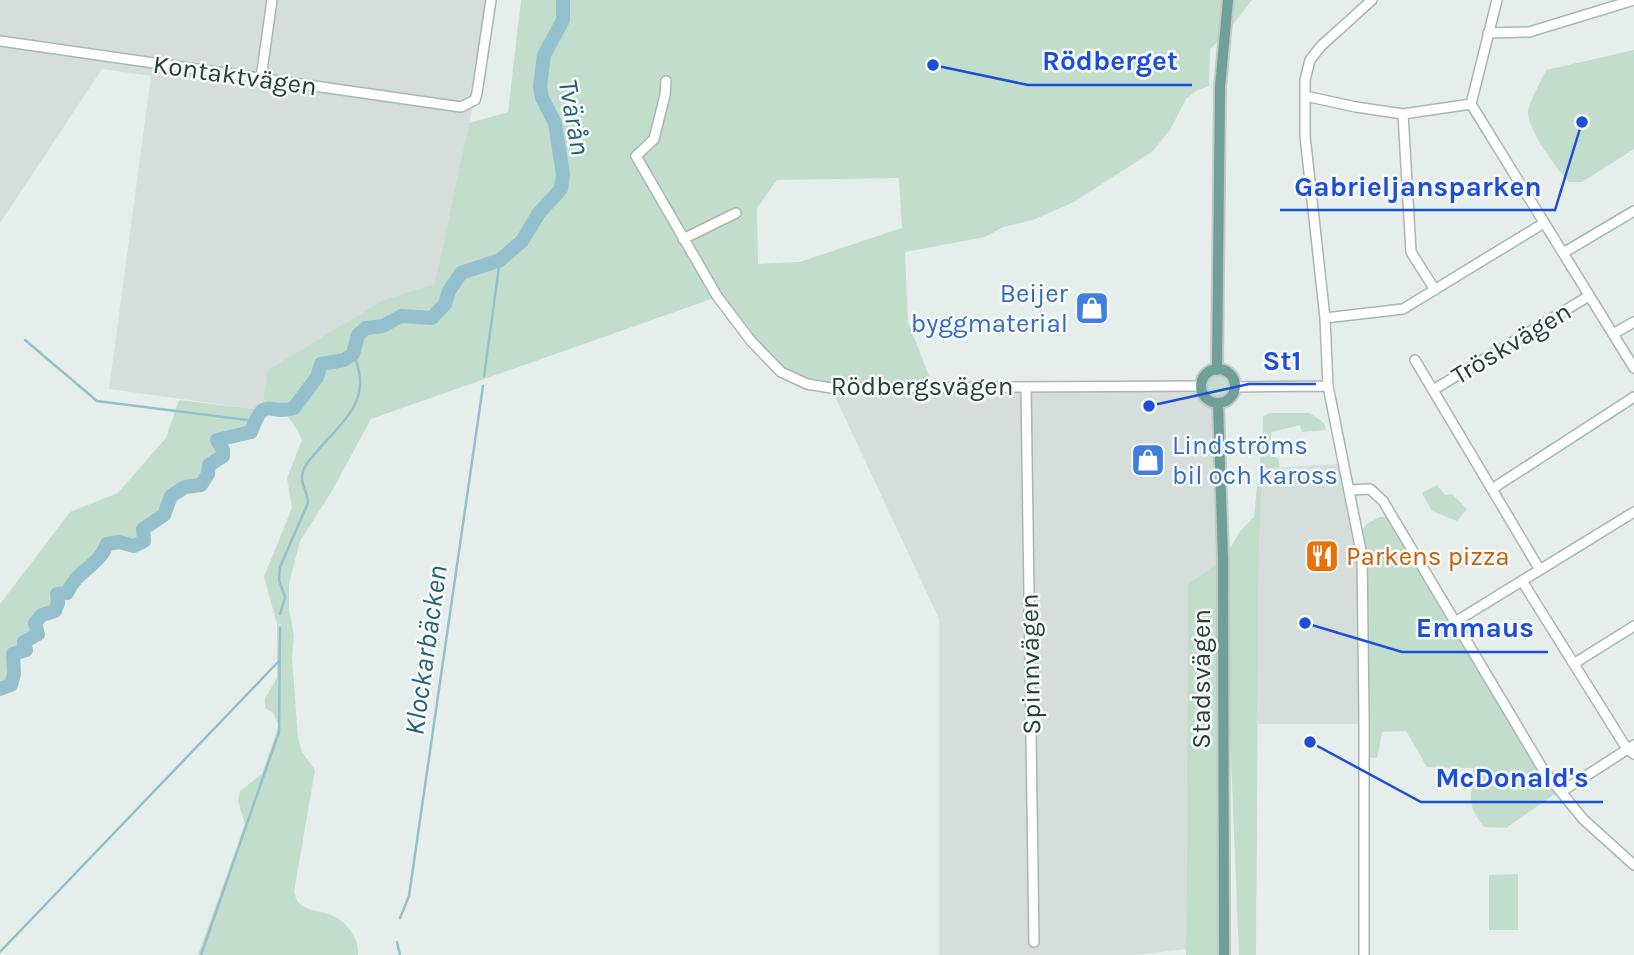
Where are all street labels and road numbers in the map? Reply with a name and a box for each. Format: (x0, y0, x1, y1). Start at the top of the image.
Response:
street label: Kontaktvägen (151, 49, 319, 102)
street label: Tröskvägen (1446, 296, 1577, 391)
street label: Rödbergsvägen (831, 371, 1013, 402)
street label: Spinnvägen (1014, 593, 1047, 735)
street label: Stadsvägen (1186, 609, 1217, 749)

